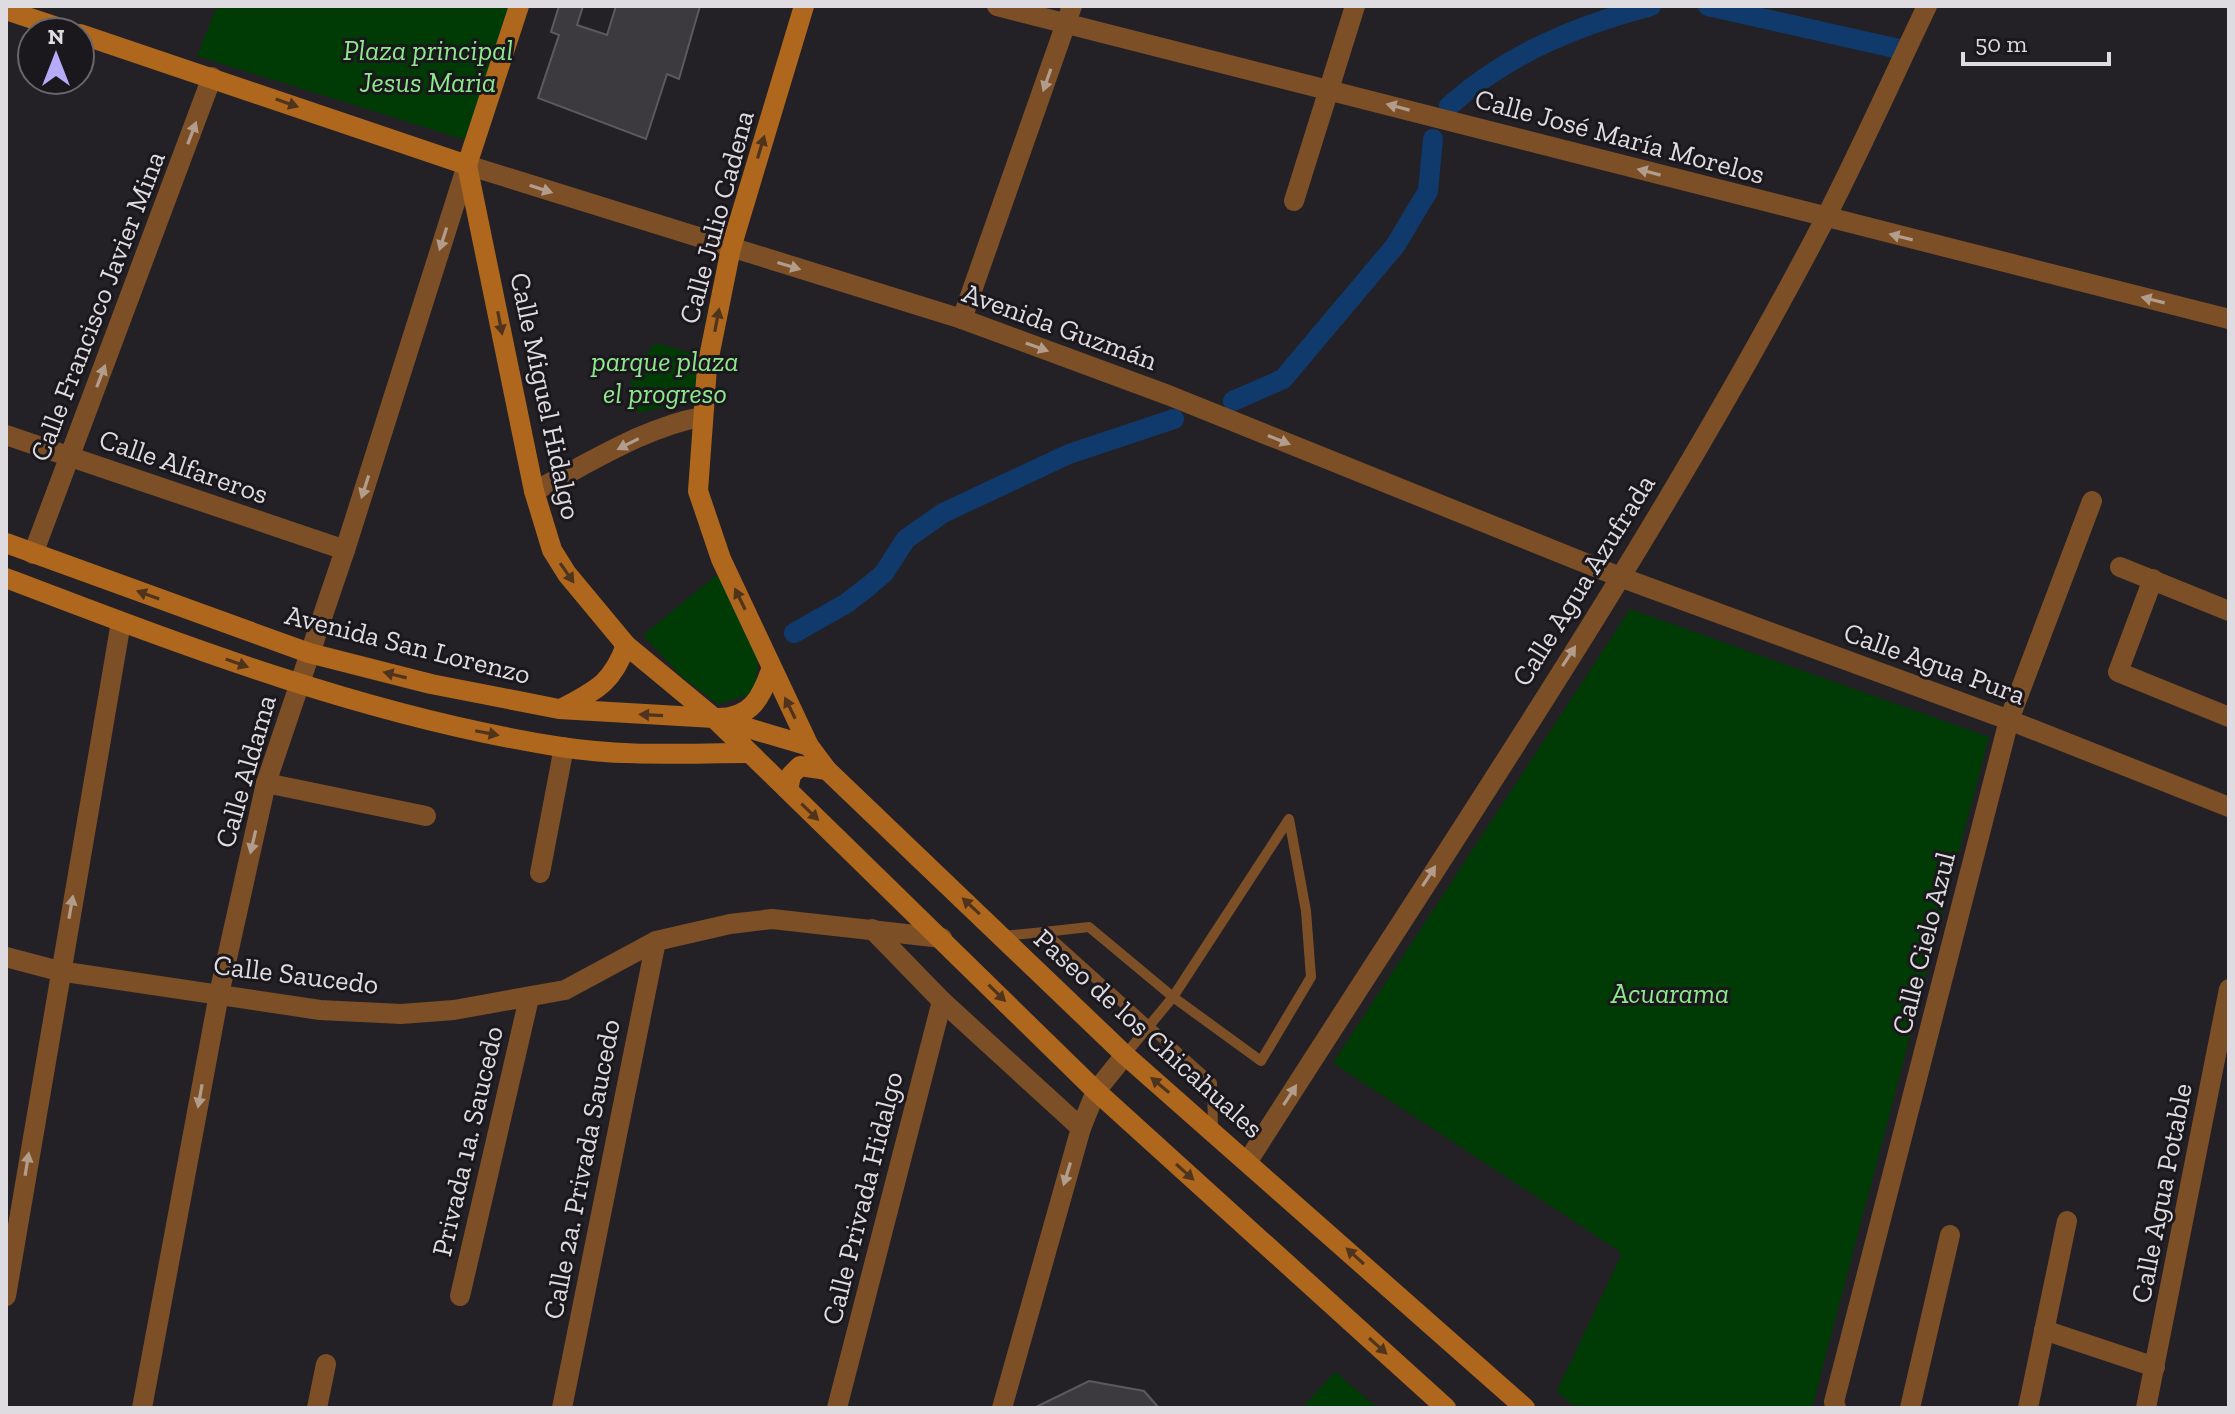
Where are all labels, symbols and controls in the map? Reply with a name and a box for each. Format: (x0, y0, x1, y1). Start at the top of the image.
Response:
north arrow (16, 16, 96, 96)
scale bar (1963, 16, 2109, 66)
text: N (48, 23, 65, 50)
text: 50 m (1975, 29, 2028, 58)
park label: Plaza principal Jesus Maria (343, 34, 513, 99)
one-way arrow (1040, 68, 1052, 92)
street label: Calle José María Morelos (1471, 82, 1768, 191)
one-way arrow (275, 98, 299, 110)
one-way arrow (1385, 100, 1410, 112)
street label: Calle Julio Cadena (672, 107, 761, 327)
one-way arrow (186, 120, 199, 144)
one-way arrow (755, 135, 768, 159)
street label: Calle Francisco Javier Mina (23, 146, 172, 466)
one-way arrow (1637, 166, 1662, 178)
one-way arrow (530, 183, 554, 195)
one-way arrow (437, 228, 449, 252)
one-way arrow (1889, 230, 1914, 243)
one-way arrow (778, 260, 802, 273)
street label: Calle Miguel Hidalgo (503, 270, 588, 523)
street label: Avenida Guzmán (958, 276, 1162, 377)
one-way arrow (2141, 294, 2166, 306)
one-way arrow (711, 307, 723, 332)
one-way arrow (495, 311, 507, 336)
one-way arrow (1025, 341, 1049, 353)
park label: parque plaza el progreso (590, 345, 739, 410)
one-way arrow (95, 364, 108, 388)
street label: Calle Alfareros (95, 422, 273, 511)
one-way arrow (1267, 433, 1291, 446)
one-way arrow (616, 437, 639, 451)
street label: Calle Agua Azufrada (1505, 468, 1662, 692)
one-way arrow (358, 476, 371, 500)
one-way arrow (559, 562, 574, 583)
one-way arrow (733, 587, 747, 610)
one-way arrow (136, 588, 160, 601)
street label: Avenida San Lorenzo (282, 598, 534, 691)
street label: Calle Agua Pura (1839, 615, 2031, 712)
one-way arrow (1562, 646, 1577, 667)
one-way arrow (225, 658, 249, 670)
one-way arrow (382, 668, 407, 680)
street label: Calle Aldama (208, 691, 283, 851)
one-way arrow (783, 696, 797, 720)
one-way arrow (638, 708, 663, 721)
one-way arrow (475, 727, 500, 740)
one-way arrow (800, 802, 819, 820)
one-way arrow (246, 829, 259, 854)
street label: Calle Cielo Azul (1885, 849, 1962, 1038)
one-way arrow (1422, 865, 1437, 886)
one-way arrow (65, 895, 77, 920)
one-way arrow (961, 898, 980, 916)
street label: Paseo de los Chicahuales (1027, 922, 1270, 1145)
street label: Calle Saucedo (212, 948, 380, 1001)
park label: Acuarama (1610, 977, 1729, 1010)
one-way arrow (987, 983, 1006, 1002)
street label: Calle 2a. Privada Saucedo (536, 1016, 627, 1322)
street label: Privada 1a. Saucedo (425, 1023, 510, 1259)
street label: Calle Privada Hidalgo (815, 1068, 910, 1328)
one-way arrow (1150, 1077, 1170, 1094)
street label: Calle Agua Potable (2124, 1080, 2199, 1306)
one-way arrow (193, 1084, 205, 1109)
one-way arrow (1282, 1084, 1296, 1106)
one-way arrow (22, 1151, 34, 1176)
one-way arrow (1060, 1163, 1073, 1187)
one-way arrow (1175, 1163, 1195, 1180)
one-way arrow (1345, 1248, 1364, 1266)
one-way arrow (1368, 1337, 1387, 1355)

